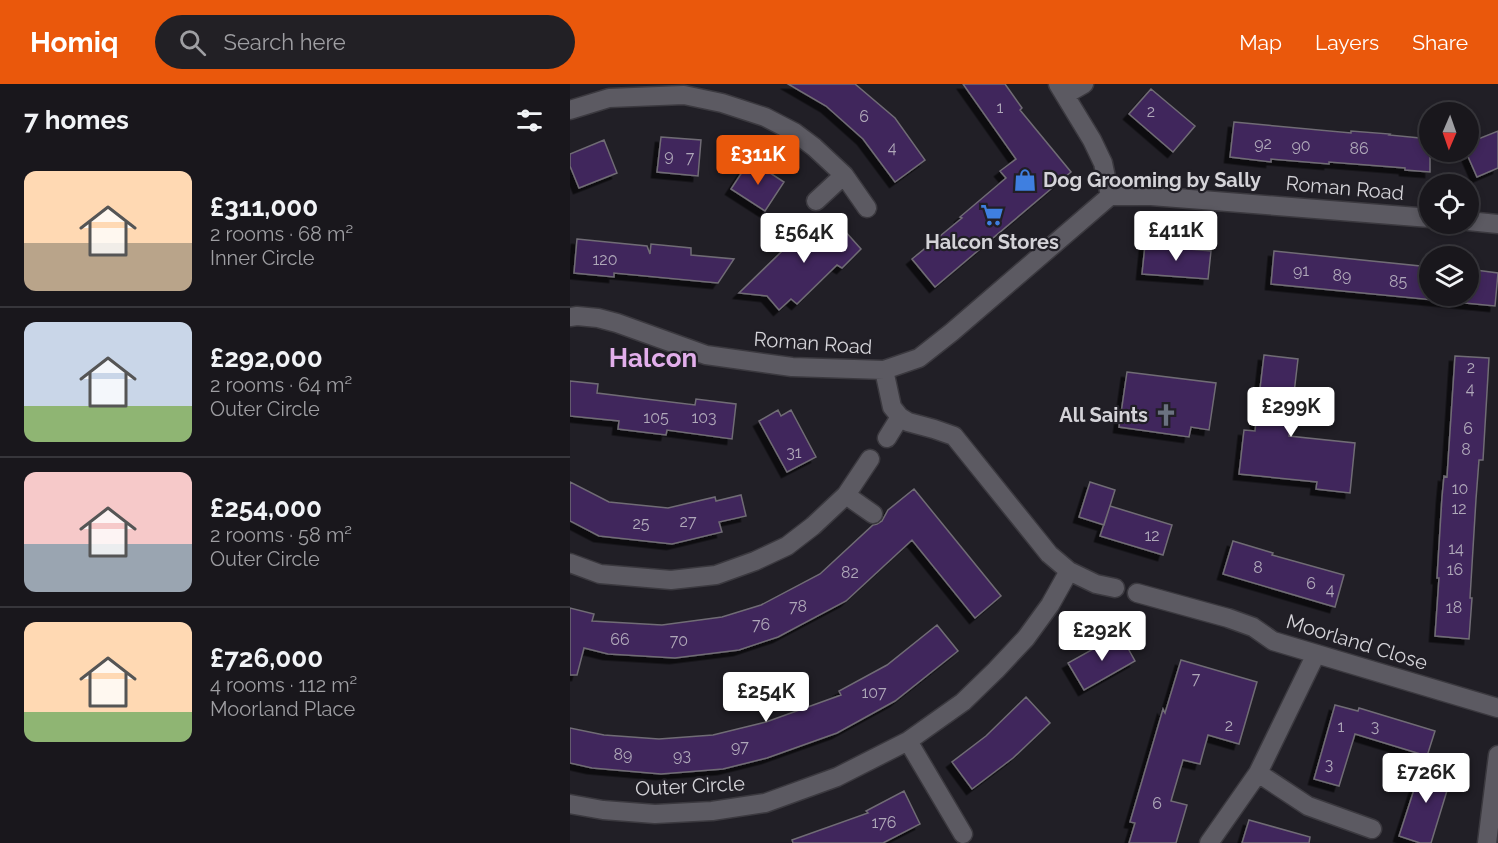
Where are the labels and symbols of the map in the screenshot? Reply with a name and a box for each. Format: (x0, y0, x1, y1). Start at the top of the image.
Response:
house number: 1 (997, 98, 1004, 117)
house number: 2 (1147, 102, 1155, 121)
north arrow (1419, 102, 1479, 162)
house number: 6 (859, 107, 869, 126)
house number: 92 (1254, 134, 1272, 153)
pin: £311K (716, 135, 800, 186)
house number: 90 (1291, 136, 1311, 155)
house number: 4 (888, 138, 897, 157)
house number: 86 (1349, 139, 1369, 158)
house number: 9 (664, 146, 674, 165)
house number: 7 (686, 148, 695, 167)
shop icon: Dog Grooming by Sally (1012, 167, 1038, 193)
place label: Dog Grooming by Sally (1043, 168, 1261, 192)
street label: Roman Road (1285, 171, 1405, 205)
supermarket icon: Halcon Stores (979, 202, 1005, 228)
pin: £411K (1134, 211, 1218, 262)
pin: £564K (762, 213, 846, 264)
place label: Halcon Stores (925, 230, 1059, 254)
house number: 120 (593, 250, 617, 269)
house number: 91 (1293, 261, 1309, 280)
house number: 89 (1333, 266, 1351, 285)
house number: 85 (1389, 272, 1407, 291)
street label: Roman Road (753, 327, 873, 359)
district label: Halcon (609, 343, 697, 373)
house number: 2 (1467, 358, 1475, 377)
house number: 4 (1466, 379, 1475, 398)
pin: £299K (1249, 387, 1333, 438)
church icon: All Saints (1153, 402, 1179, 428)
place label: All Saints (1059, 403, 1148, 427)
house number: 105 (643, 408, 669, 427)
house number: 103 (691, 408, 717, 427)
house number: 6 (1463, 419, 1473, 438)
house number: 8 (1461, 440, 1471, 459)
house number: 31 (786, 443, 802, 462)
house number: 10 (1452, 479, 1468, 498)
house number: 12 (1451, 499, 1467, 518)
house number: 27 (680, 512, 697, 531)
house number: 25 (632, 514, 650, 533)
house number: 12 (1144, 526, 1160, 545)
house number: 14 (1448, 539, 1464, 558)
house number: 8 (1253, 558, 1263, 577)
house number: 16 (1447, 560, 1463, 579)
house number: 82 (841, 563, 859, 582)
house number: 6 (1306, 574, 1316, 593)
house number: 4 (1326, 580, 1335, 599)
house number: 78 (789, 597, 807, 616)
house number: 18 (1446, 598, 1462, 617)
street label: Moorland Close (1284, 609, 1431, 675)
pin: £292K (1060, 611, 1144, 662)
house number: 76 (752, 615, 770, 634)
house number: 66 (610, 630, 630, 649)
house number: 70 (670, 631, 688, 650)
house number: 7 (1192, 669, 1201, 688)
pin: £254K (724, 672, 808, 723)
house number: 107 (861, 683, 887, 702)
house number: 2 (1225, 716, 1233, 735)
house number: 1 (1338, 717, 1345, 736)
house number: 3 (1371, 717, 1379, 736)
house number: 97 (731, 737, 749, 756)
house number: 89 (614, 745, 632, 764)
house number: 93 (673, 746, 691, 765)
pin: £726K (1384, 753, 1468, 804)
house number: 3 (1325, 755, 1333, 774)
street label: Outer Circle (635, 771, 746, 801)
house number: 6 (1152, 794, 1162, 813)
house number: 176 (872, 813, 896, 832)

